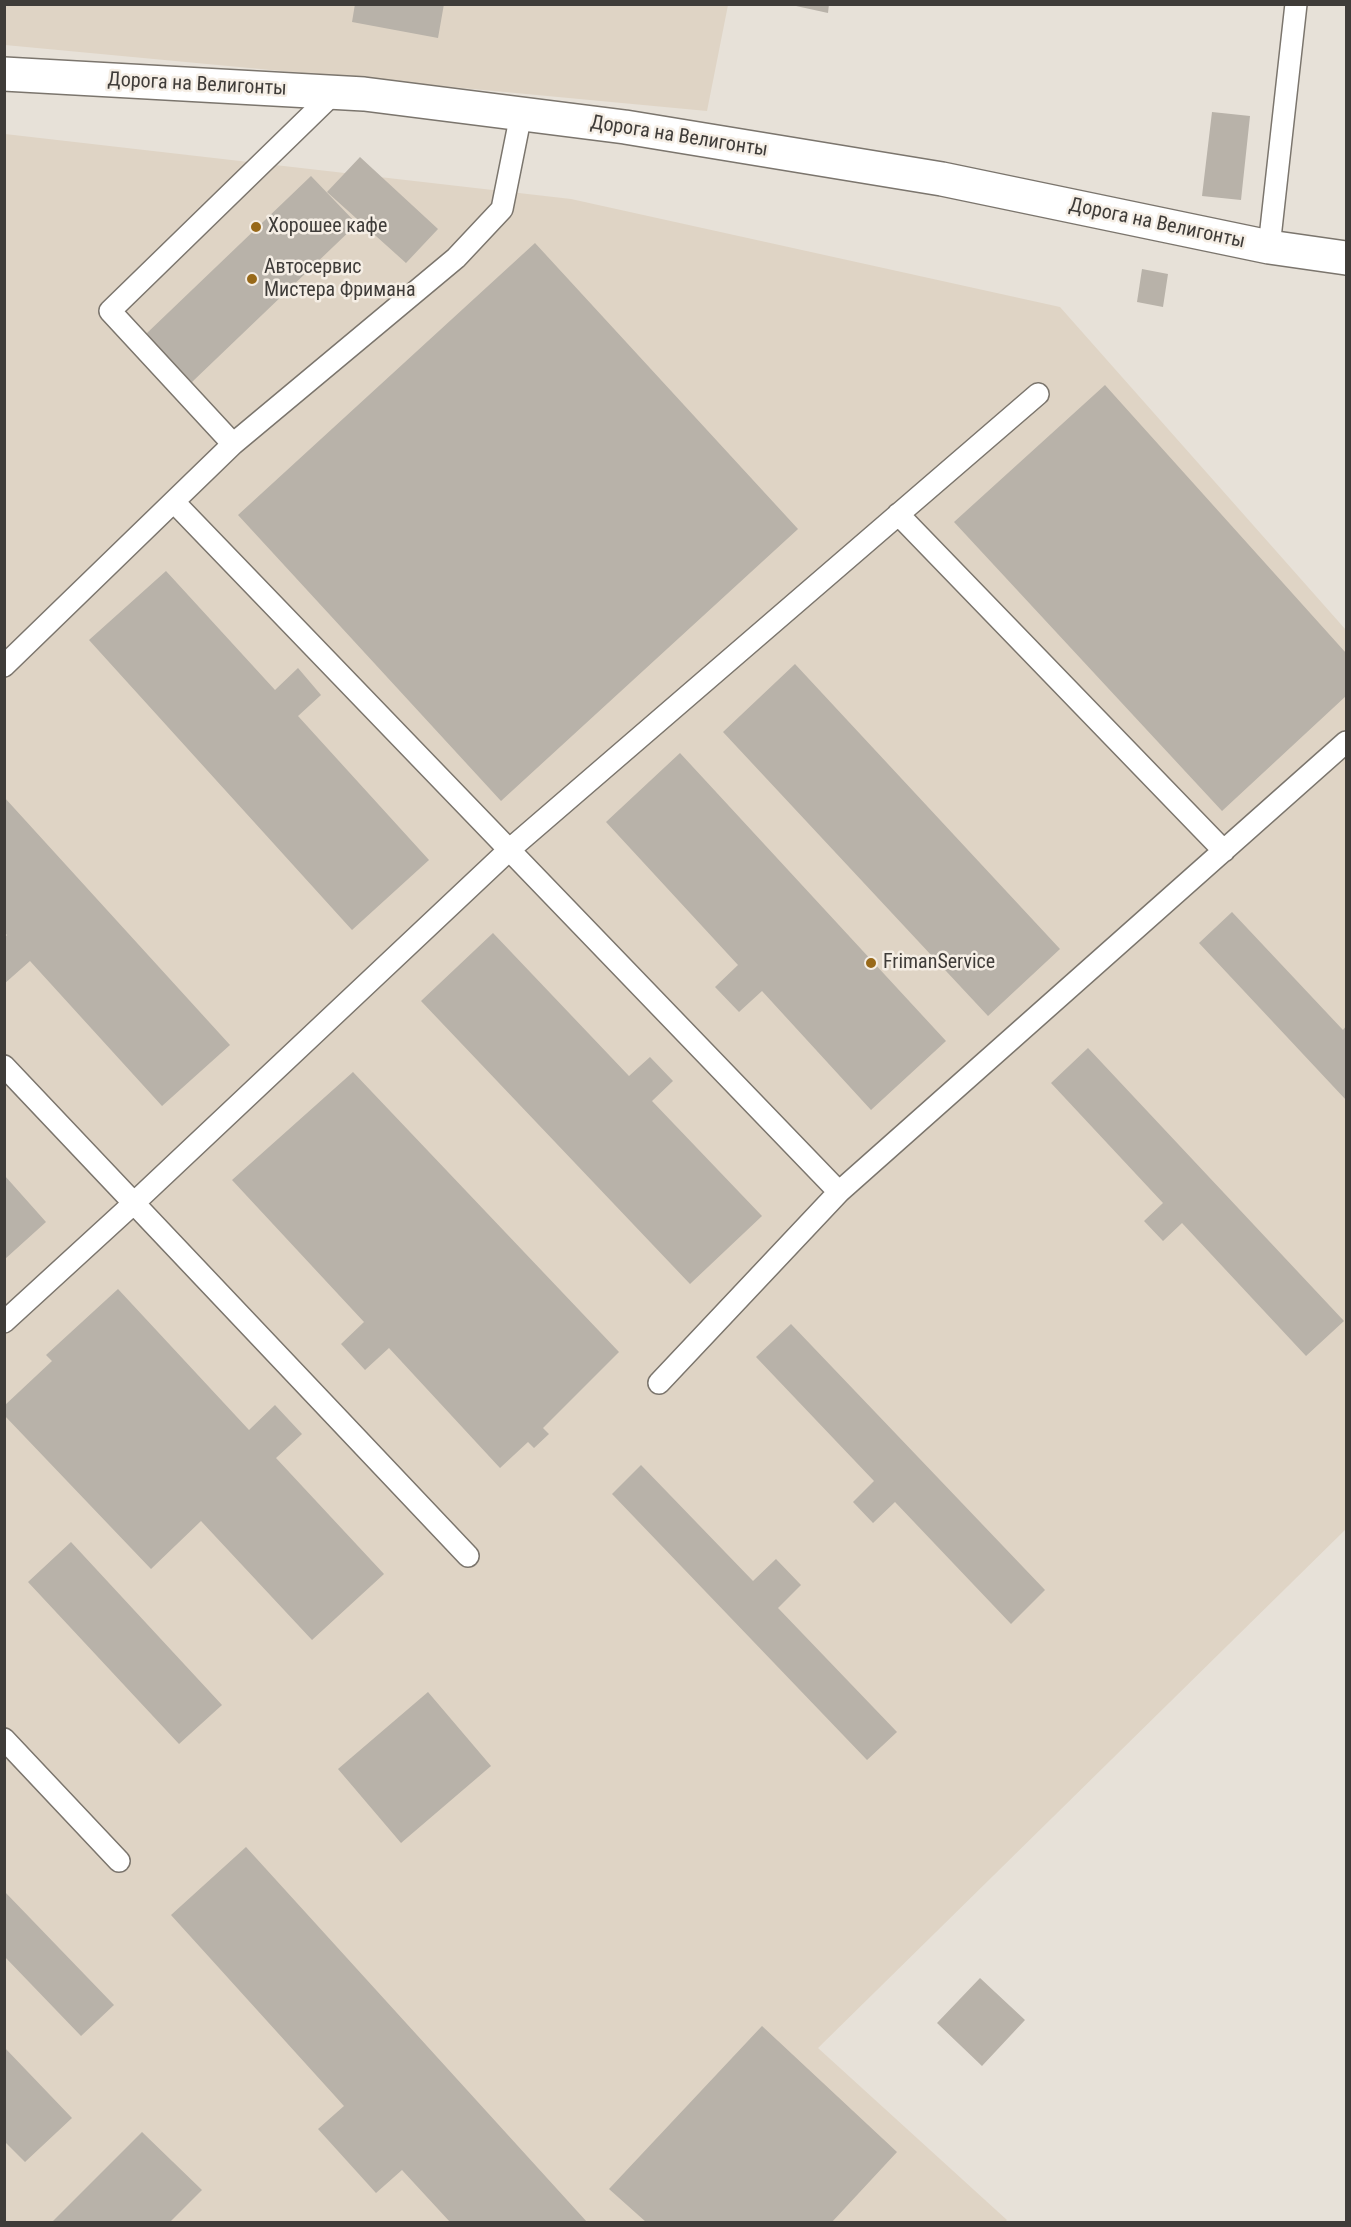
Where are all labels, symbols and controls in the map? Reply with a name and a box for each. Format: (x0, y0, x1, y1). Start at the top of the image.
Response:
street label: Дорога на Велигонты (107, 68, 287, 102)
street label: Дорога на Велигонты (589, 111, 769, 163)
street label: Дорога на Велигонты (1067, 194, 1247, 254)
place label: Хорошее кафе (268, 215, 387, 239)
marker: Хорошее кафе (249, 220, 263, 234)
place label: Автосервис Мистера Фримана (264, 256, 416, 303)
marker: Автосервис Мистера Фримана (245, 272, 259, 286)
place label: FrimanService (883, 951, 995, 975)
marker: FrimanService (864, 956, 878, 970)

